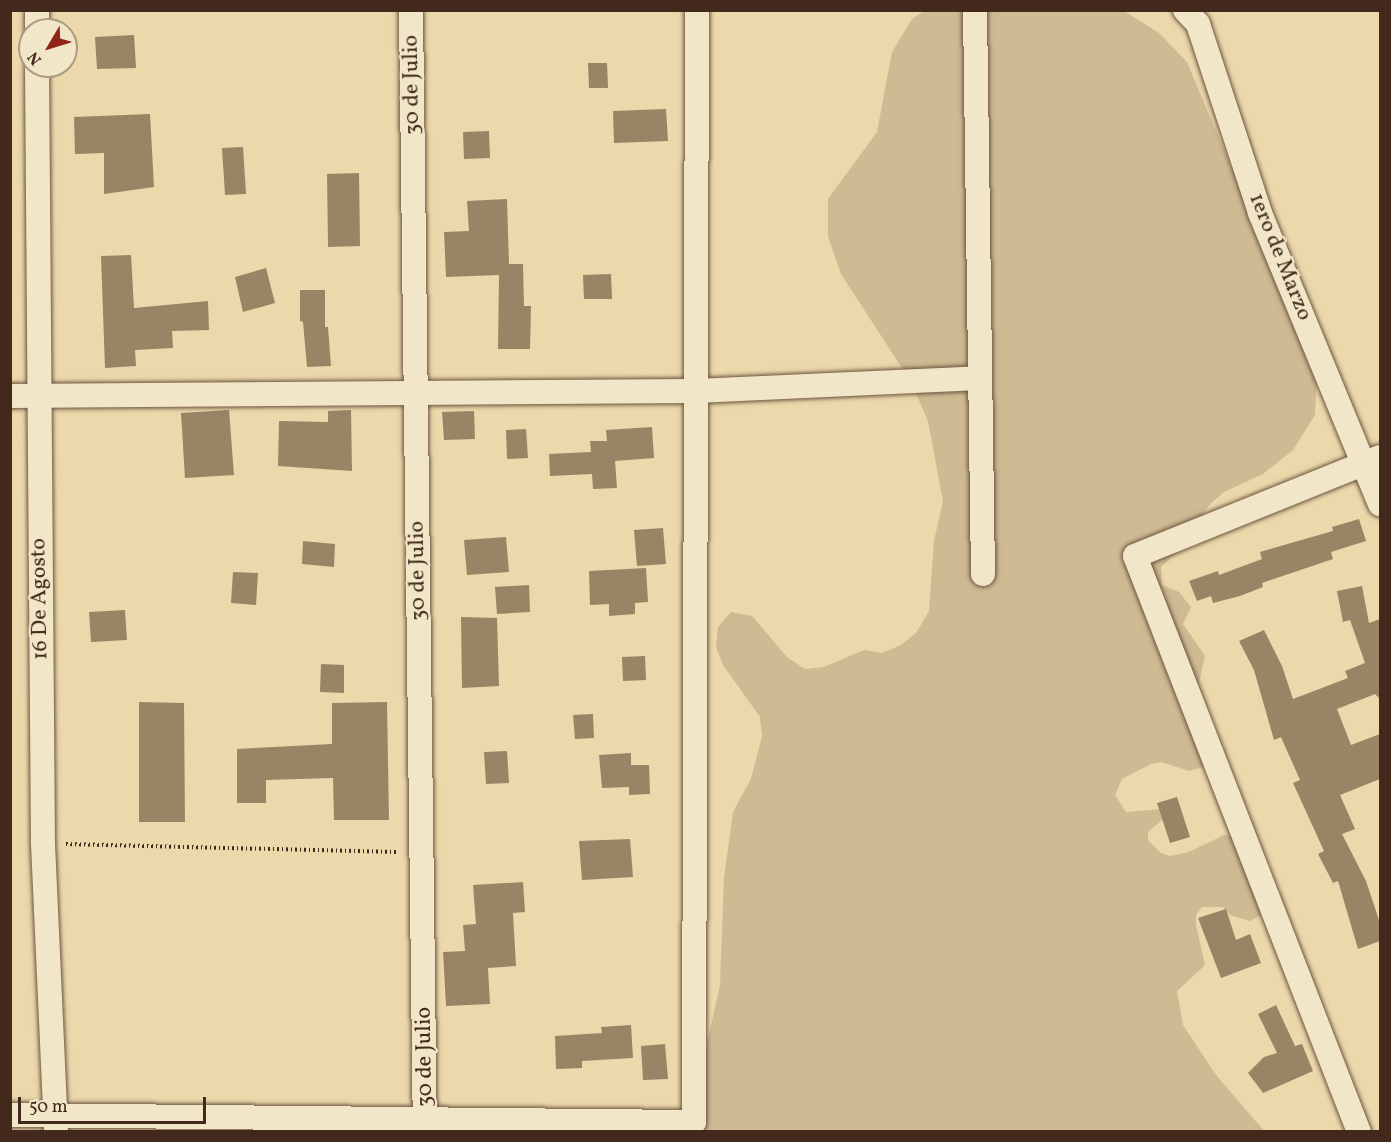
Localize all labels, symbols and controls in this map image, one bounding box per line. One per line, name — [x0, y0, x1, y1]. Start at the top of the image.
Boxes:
north arrow — [18, 18, 78, 78]
street label: 30 de Julio — [398, 35, 426, 135]
text: N — [23, 46, 48, 69]
street label: 1ero de Marzo — [1242, 190, 1318, 324]
street label: 30 de Julio — [404, 521, 432, 621]
street label: 16 De Agosto — [26, 538, 54, 660]
street label: 30 de Julio — [411, 1007, 439, 1107]
scale bar — [21, 1085, 208, 1123]
text: 50 m — [29, 1095, 68, 1120]

